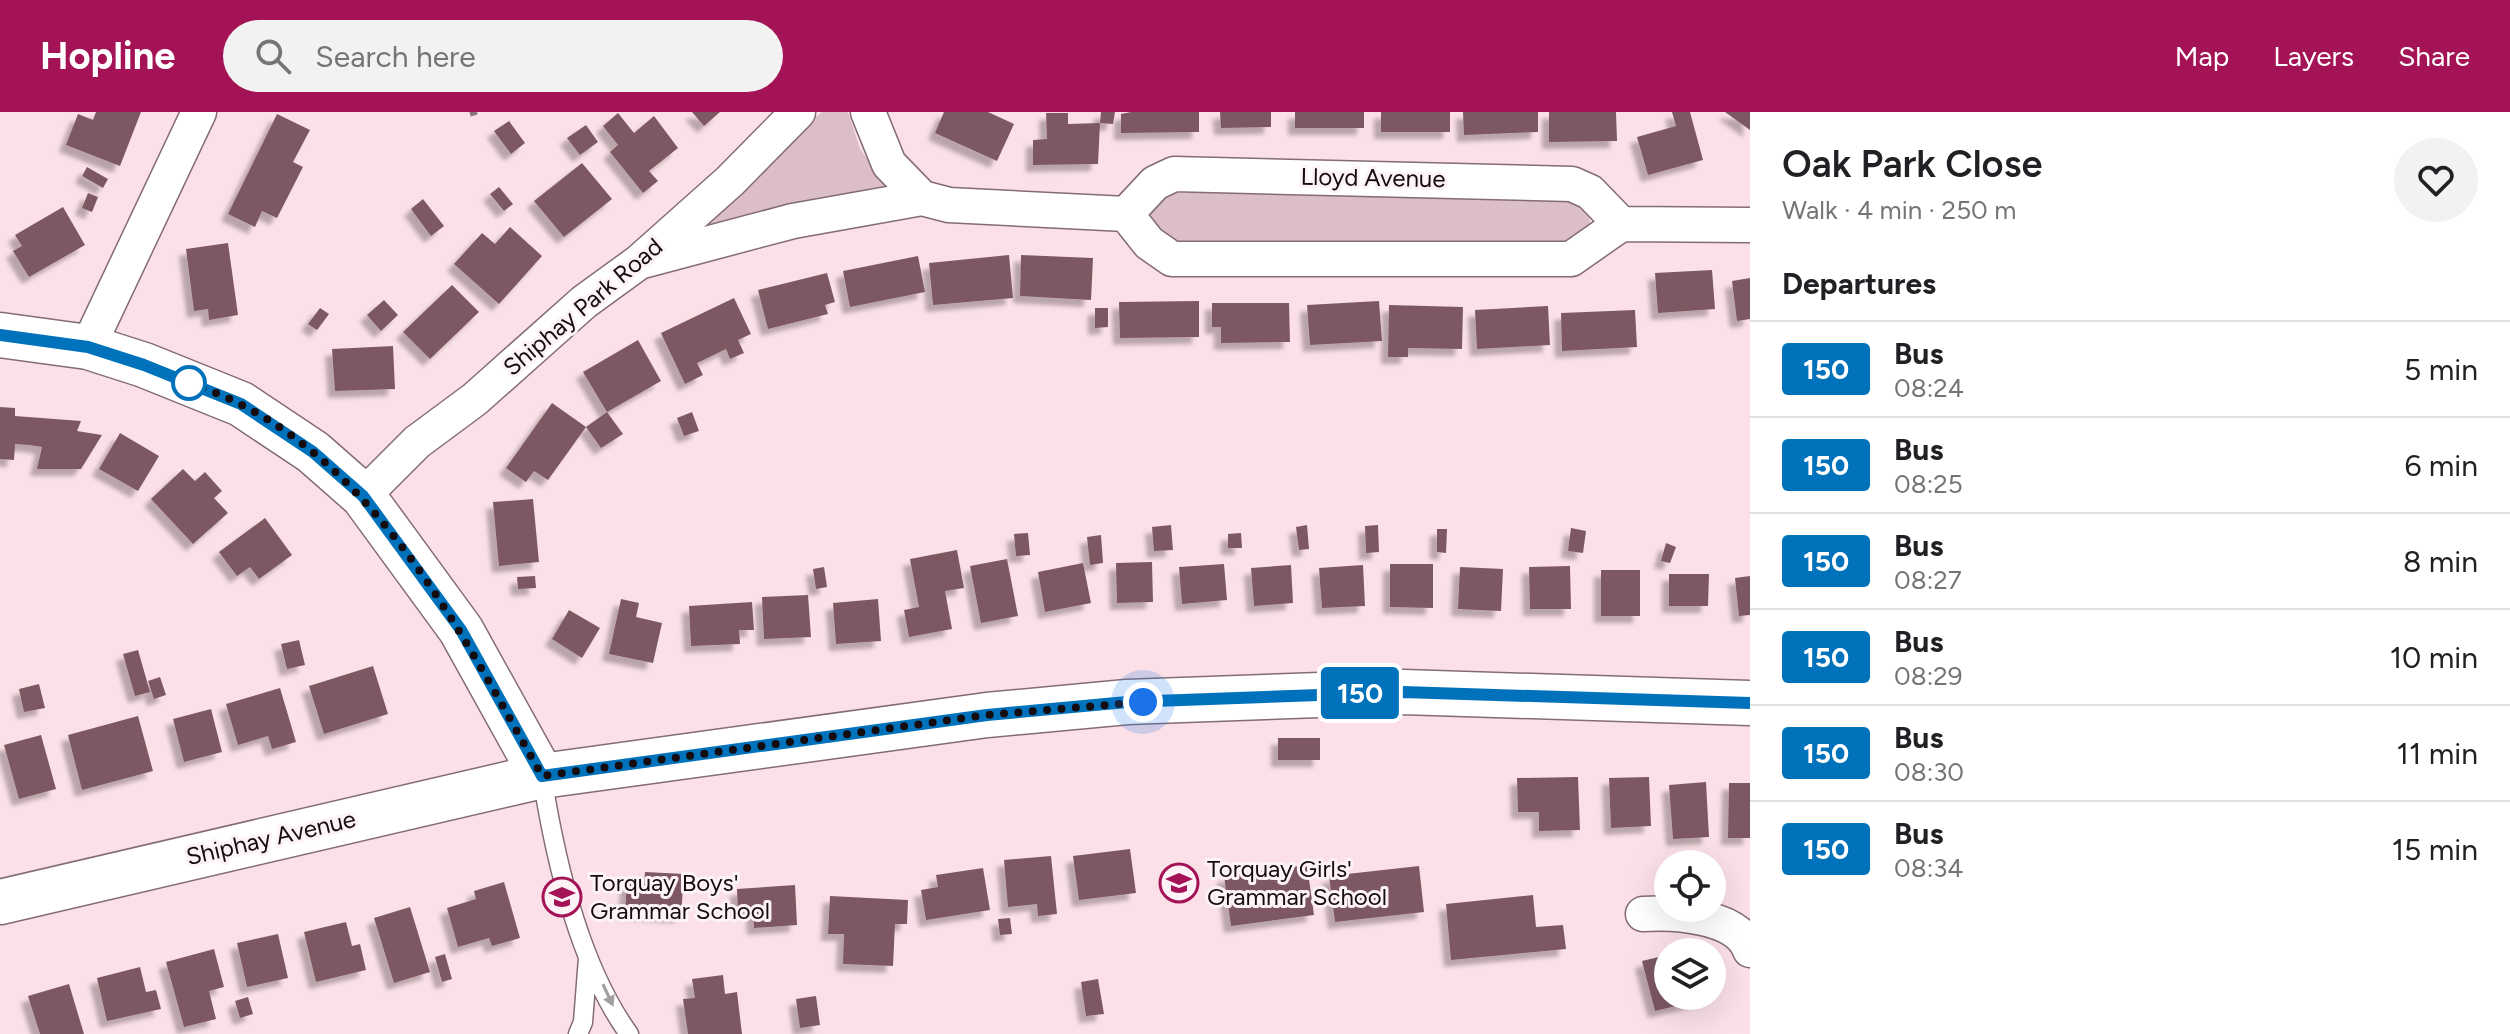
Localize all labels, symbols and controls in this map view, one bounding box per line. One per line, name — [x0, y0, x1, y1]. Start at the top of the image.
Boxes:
search box — [223, 20, 783, 92]
text: Hopline — [40, 33, 175, 79]
icon: search — [251, 34, 295, 78]
text: Search here — [315, 38, 476, 75]
text: Map — [2175, 39, 2229, 73]
text: Layers — [2273, 39, 2354, 73]
text: Share — [2398, 39, 2470, 73]
button: heart — [2394, 138, 2478, 222]
text: Oak Park Close — [1782, 141, 2042, 187]
street label: Lloyd Avenue — [1300, 162, 1446, 193]
text: Walk · 4 min · 250 m — [1782, 194, 2016, 226]
street label: Shiphay Park Road — [497, 232, 668, 382]
text: Departures — [1782, 265, 1936, 302]
text: Bus — [1894, 335, 1943, 372]
text: 5 min — [2404, 351, 2478, 388]
text: 150 — [1803, 352, 1849, 386]
unlabelled marker — [172, 366, 206, 400]
text: 08:24 — [1894, 372, 1964, 404]
text: Bus — [1894, 431, 1943, 468]
text: 6 min — [2404, 447, 2478, 484]
text: 150 — [1803, 448, 1849, 482]
text: 08:25 — [1894, 468, 1963, 500]
text: Bus — [1894, 527, 1943, 564]
text: 8 min — [2403, 543, 2478, 580]
text: 150 — [1803, 544, 1849, 578]
text: 08:27 — [1894, 564, 1962, 596]
text: Bus — [1894, 623, 1943, 660]
text: 10 min — [2390, 639, 2478, 676]
text: 150 — [1803, 640, 1849, 674]
text: 08:29 — [1894, 660, 1962, 692]
line badge: 150 — [1314, 667, 1406, 719]
text: 150 — [1337, 676, 1383, 710]
your location — [1123, 682, 1163, 722]
text: Bus — [1894, 719, 1943, 756]
text: 11 min — [2397, 735, 2478, 772]
text: 150 — [1803, 736, 1849, 770]
text: 08:30 — [1894, 756, 1964, 788]
street label: Shiphay Avenue — [183, 804, 358, 871]
text: Bus — [1894, 815, 1943, 852]
text: 15 min — [2392, 831, 2478, 868]
text: 150 — [1803, 832, 1849, 866]
map controls — [1654, 850, 1726, 1010]
button: locate — [1654, 850, 1726, 922]
text: 08:34 — [1894, 852, 1964, 884]
place label: Torquay Girls' Grammar School — [1207, 854, 1387, 911]
school or university icon: Torquay Girls' Grammar School — [1158, 862, 1200, 904]
place label: Torquay Boys' Grammar School — [590, 868, 770, 925]
school or university icon: Torquay Boys' Grammar School — [541, 876, 583, 918]
button: layers — [1654, 938, 1726, 1010]
one-way arrow — [601, 984, 615, 1007]

